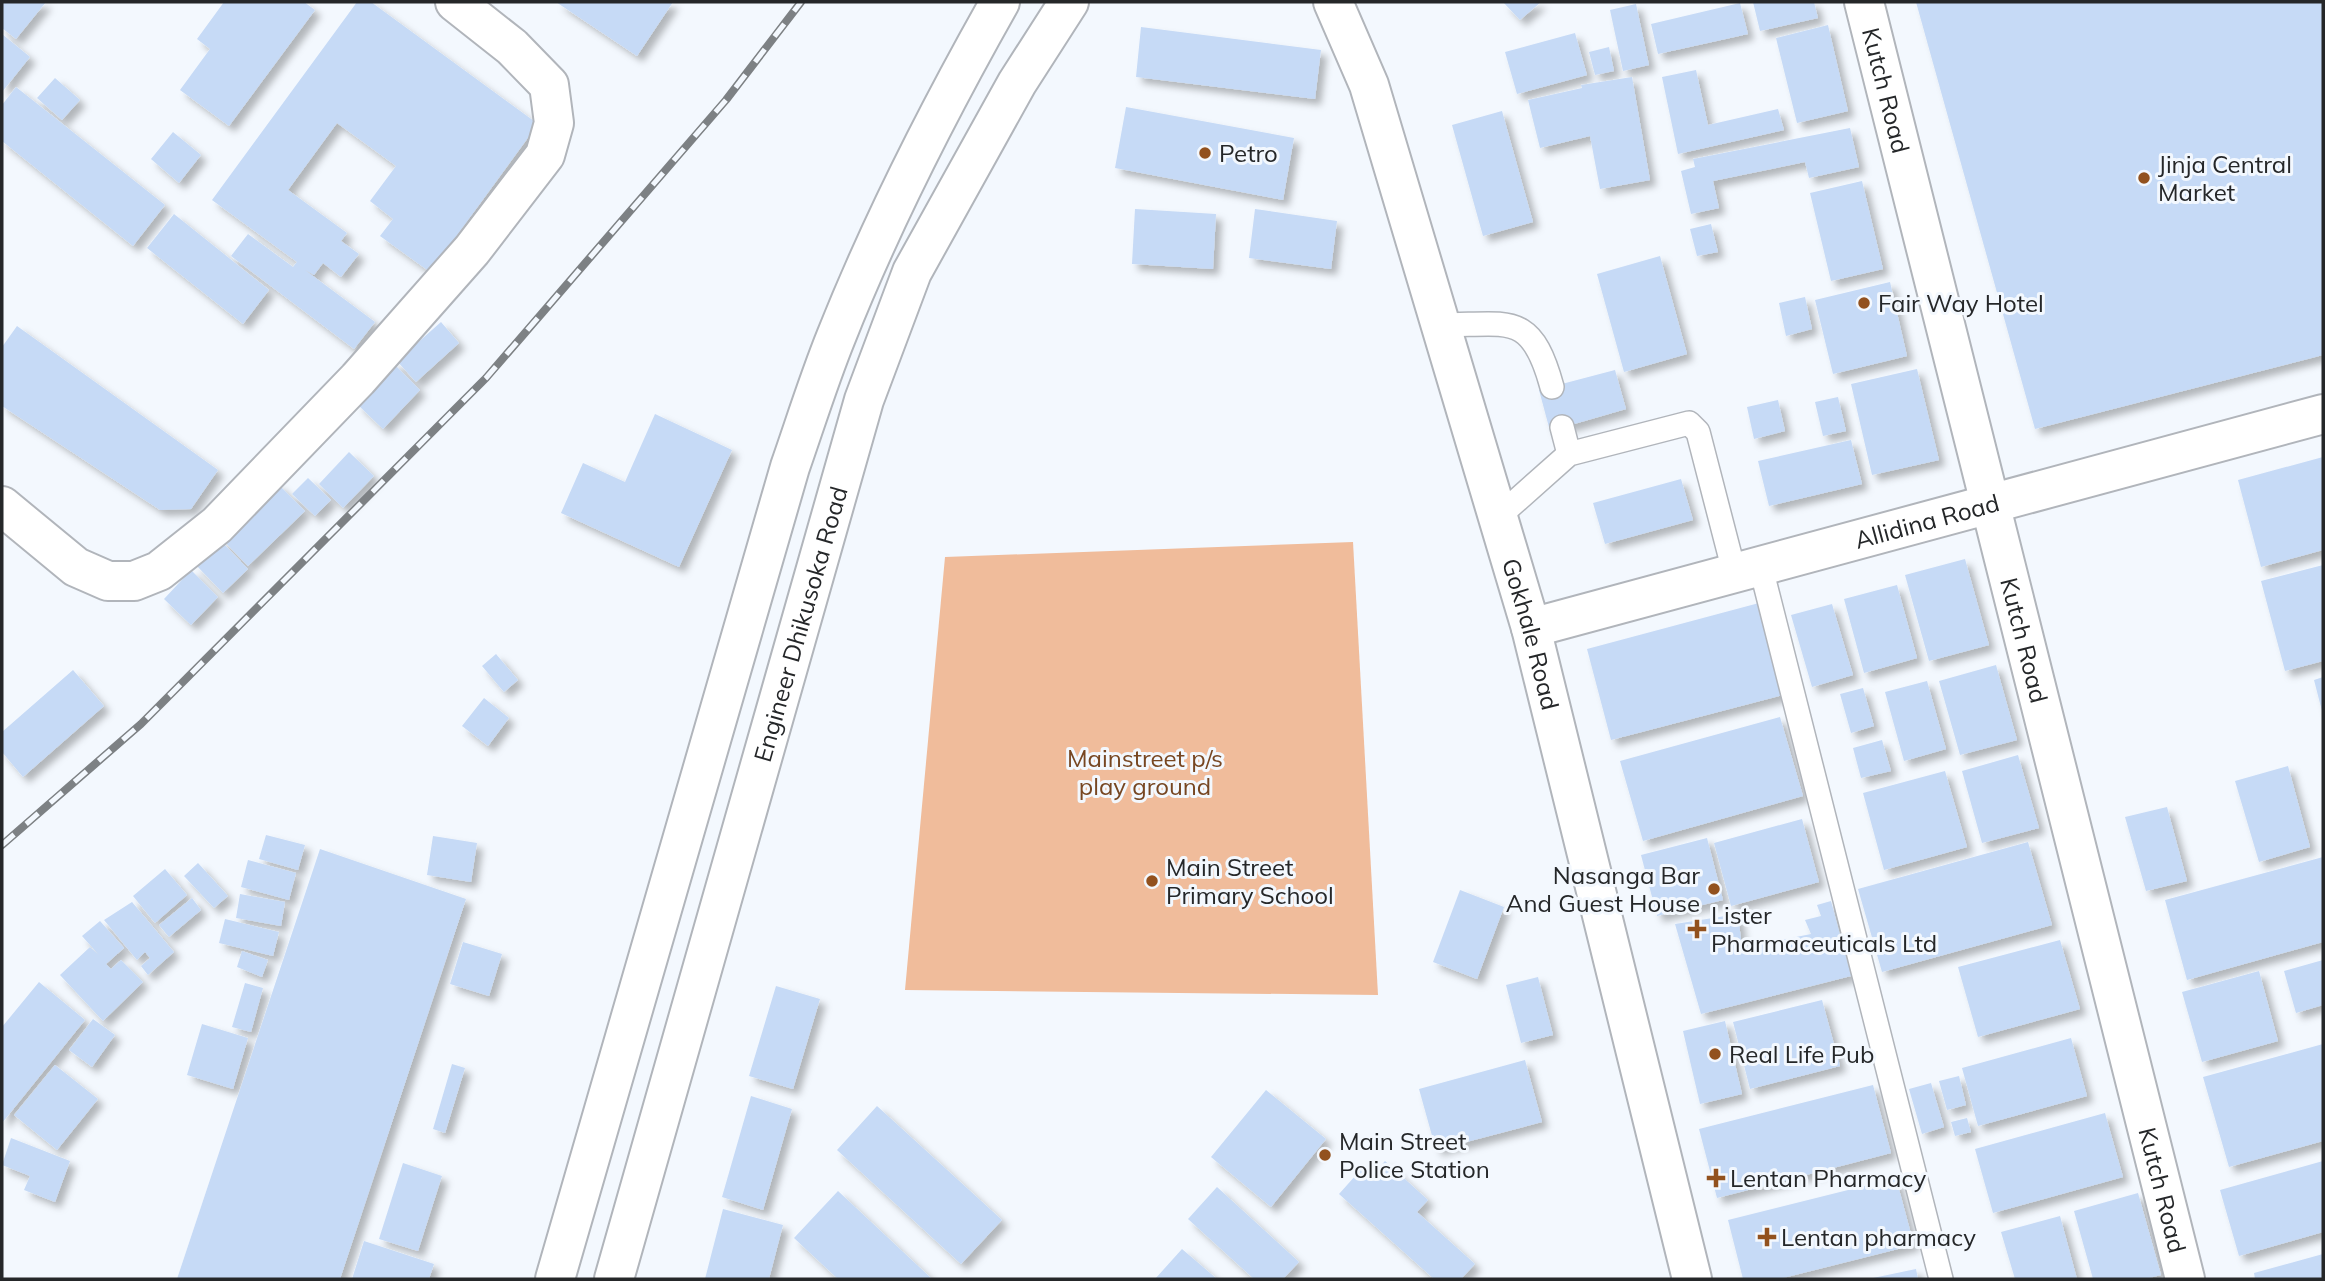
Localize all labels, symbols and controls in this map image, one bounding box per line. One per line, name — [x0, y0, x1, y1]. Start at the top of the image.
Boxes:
street label: Kutch Road — [1856, 24, 1916, 156]
place label: Petro — [1219, 138, 1278, 168]
marker: Petro — [1197, 145, 1213, 161]
place label: Jinja Central Market — [2158, 149, 2292, 207]
marker: Jinja Central Market — [2136, 170, 2152, 186]
place label: Fair Way Hotel — [1878, 288, 2044, 318]
marker: Fair Way Hotel — [1856, 295, 1872, 311]
street label: Engineer Dhikusoka Road — [747, 483, 854, 765]
street label: Allidina Road — [1851, 487, 2002, 555]
street label: Gokhale Road — [1496, 555, 1566, 713]
street label: Kutch Road — [1994, 574, 2055, 706]
park label: Mainstreet p/s play ground — [1067, 743, 1223, 801]
place label: Main Street Primary School — [1166, 852, 1334, 910]
place label: Nasanga Bar And Guest House — [1506, 860, 1700, 918]
marker: Main Street Primary School — [1144, 873, 1160, 889]
marker: Nasanga Bar And Guest House — [1706, 881, 1722, 897]
place label: Lister Pharmaceuticals Ltd — [1711, 900, 1937, 958]
marker: Lister Pharmaceuticals Ltd — [1689, 921, 1705, 937]
place label: Real Life Pub — [1729, 1039, 1874, 1069]
marker: Real Life Pub — [1707, 1046, 1723, 1062]
street label: Kutch Road — [2132, 1124, 2193, 1256]
place label: Main Street Police Station — [1339, 1126, 1490, 1184]
marker: Main Street Police Station — [1317, 1147, 1333, 1163]
place label: Lentan Pharmacy — [1730, 1163, 1926, 1193]
marker: Lentan Pharmacy — [1708, 1170, 1724, 1186]
place label: Lentan pharmacy — [1781, 1222, 1976, 1252]
marker: Lentan pharmacy — [1759, 1229, 1775, 1245]

